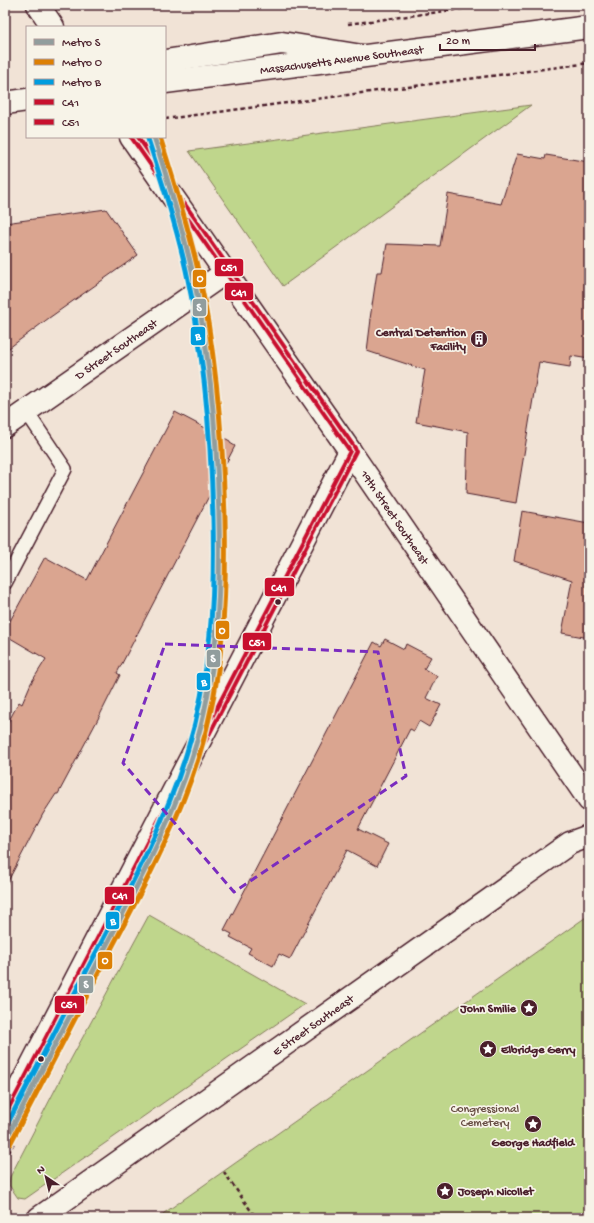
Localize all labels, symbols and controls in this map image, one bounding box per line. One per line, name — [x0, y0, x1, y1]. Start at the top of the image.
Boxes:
legend — [26, 26, 166, 138]
scale bar — [440, 26, 535, 52]
text: 20 m — [446, 35, 471, 49]
text: Metro S — [62, 37, 101, 51]
street label: Massachusetts Avenue Southeast — [259, 43, 425, 79]
text: Metro O — [62, 57, 102, 71]
text: Metro B — [62, 77, 102, 91]
text: C41 — [62, 97, 79, 111]
text: C51 — [62, 117, 80, 131]
line badge: C51 — [214, 258, 244, 277]
text: C51 — [220, 263, 237, 275]
line badge: O — [192, 269, 207, 288]
text: O — [197, 274, 204, 286]
line badge: C41 — [224, 282, 254, 301]
text: C41 — [230, 288, 247, 300]
line badge: S — [192, 298, 207, 317]
text: S — [196, 303, 202, 315]
street label: D Street Southeast — [72, 316, 161, 384]
line badge: B — [190, 326, 206, 346]
place label: Central Detention Facility — [375, 327, 466, 355]
building icon: Central Detention Facility — [469, 329, 489, 349]
text: B — [194, 332, 202, 344]
street label: 19th Street Southeast — [356, 468, 431, 569]
line badge: C41 — [264, 577, 295, 597]
text: C41 — [270, 583, 287, 595]
unlabelled marker — [273, 597, 283, 607]
line badge: O — [215, 620, 230, 640]
text: O — [219, 626, 226, 638]
line badge: C51 — [242, 632, 272, 651]
text: C51 — [248, 638, 265, 650]
line badge: S — [206, 649, 221, 668]
text: S — [210, 654, 216, 666]
line badge: B — [196, 672, 211, 691]
text: B — [200, 678, 208, 690]
line badge: C41 — [104, 886, 135, 905]
text: C41 — [111, 891, 128, 903]
line badge: B — [105, 911, 120, 930]
text: B — [109, 917, 117, 929]
line badge: O — [97, 951, 113, 970]
text: O — [102, 956, 109, 968]
line badge: S — [78, 975, 94, 994]
text: S — [83, 980, 89, 992]
street label: E Street Southeast — [270, 992, 358, 1060]
line badge: C51 — [54, 995, 85, 1014]
place icon: John Smilie — [519, 998, 539, 1018]
text: C51 — [60, 1000, 77, 1012]
place label: John Smilie — [459, 1003, 517, 1017]
place icon: Elbridge Gerry — [478, 1039, 498, 1059]
place label: Elbridge Gerry — [500, 1044, 575, 1058]
unlabelled marker — [36, 1054, 46, 1064]
park label: Congressional Cemetery — [451, 1103, 520, 1131]
place icon: George Hadfield — [523, 1114, 543, 1134]
place label: George Hadfield — [492, 1137, 576, 1151]
north arrow — [26, 1157, 66, 1197]
text: N — [35, 1163, 48, 1177]
place icon: Joseph Nicollet — [435, 1181, 455, 1201]
place label: Joseph Nicollet — [457, 1186, 535, 1200]

